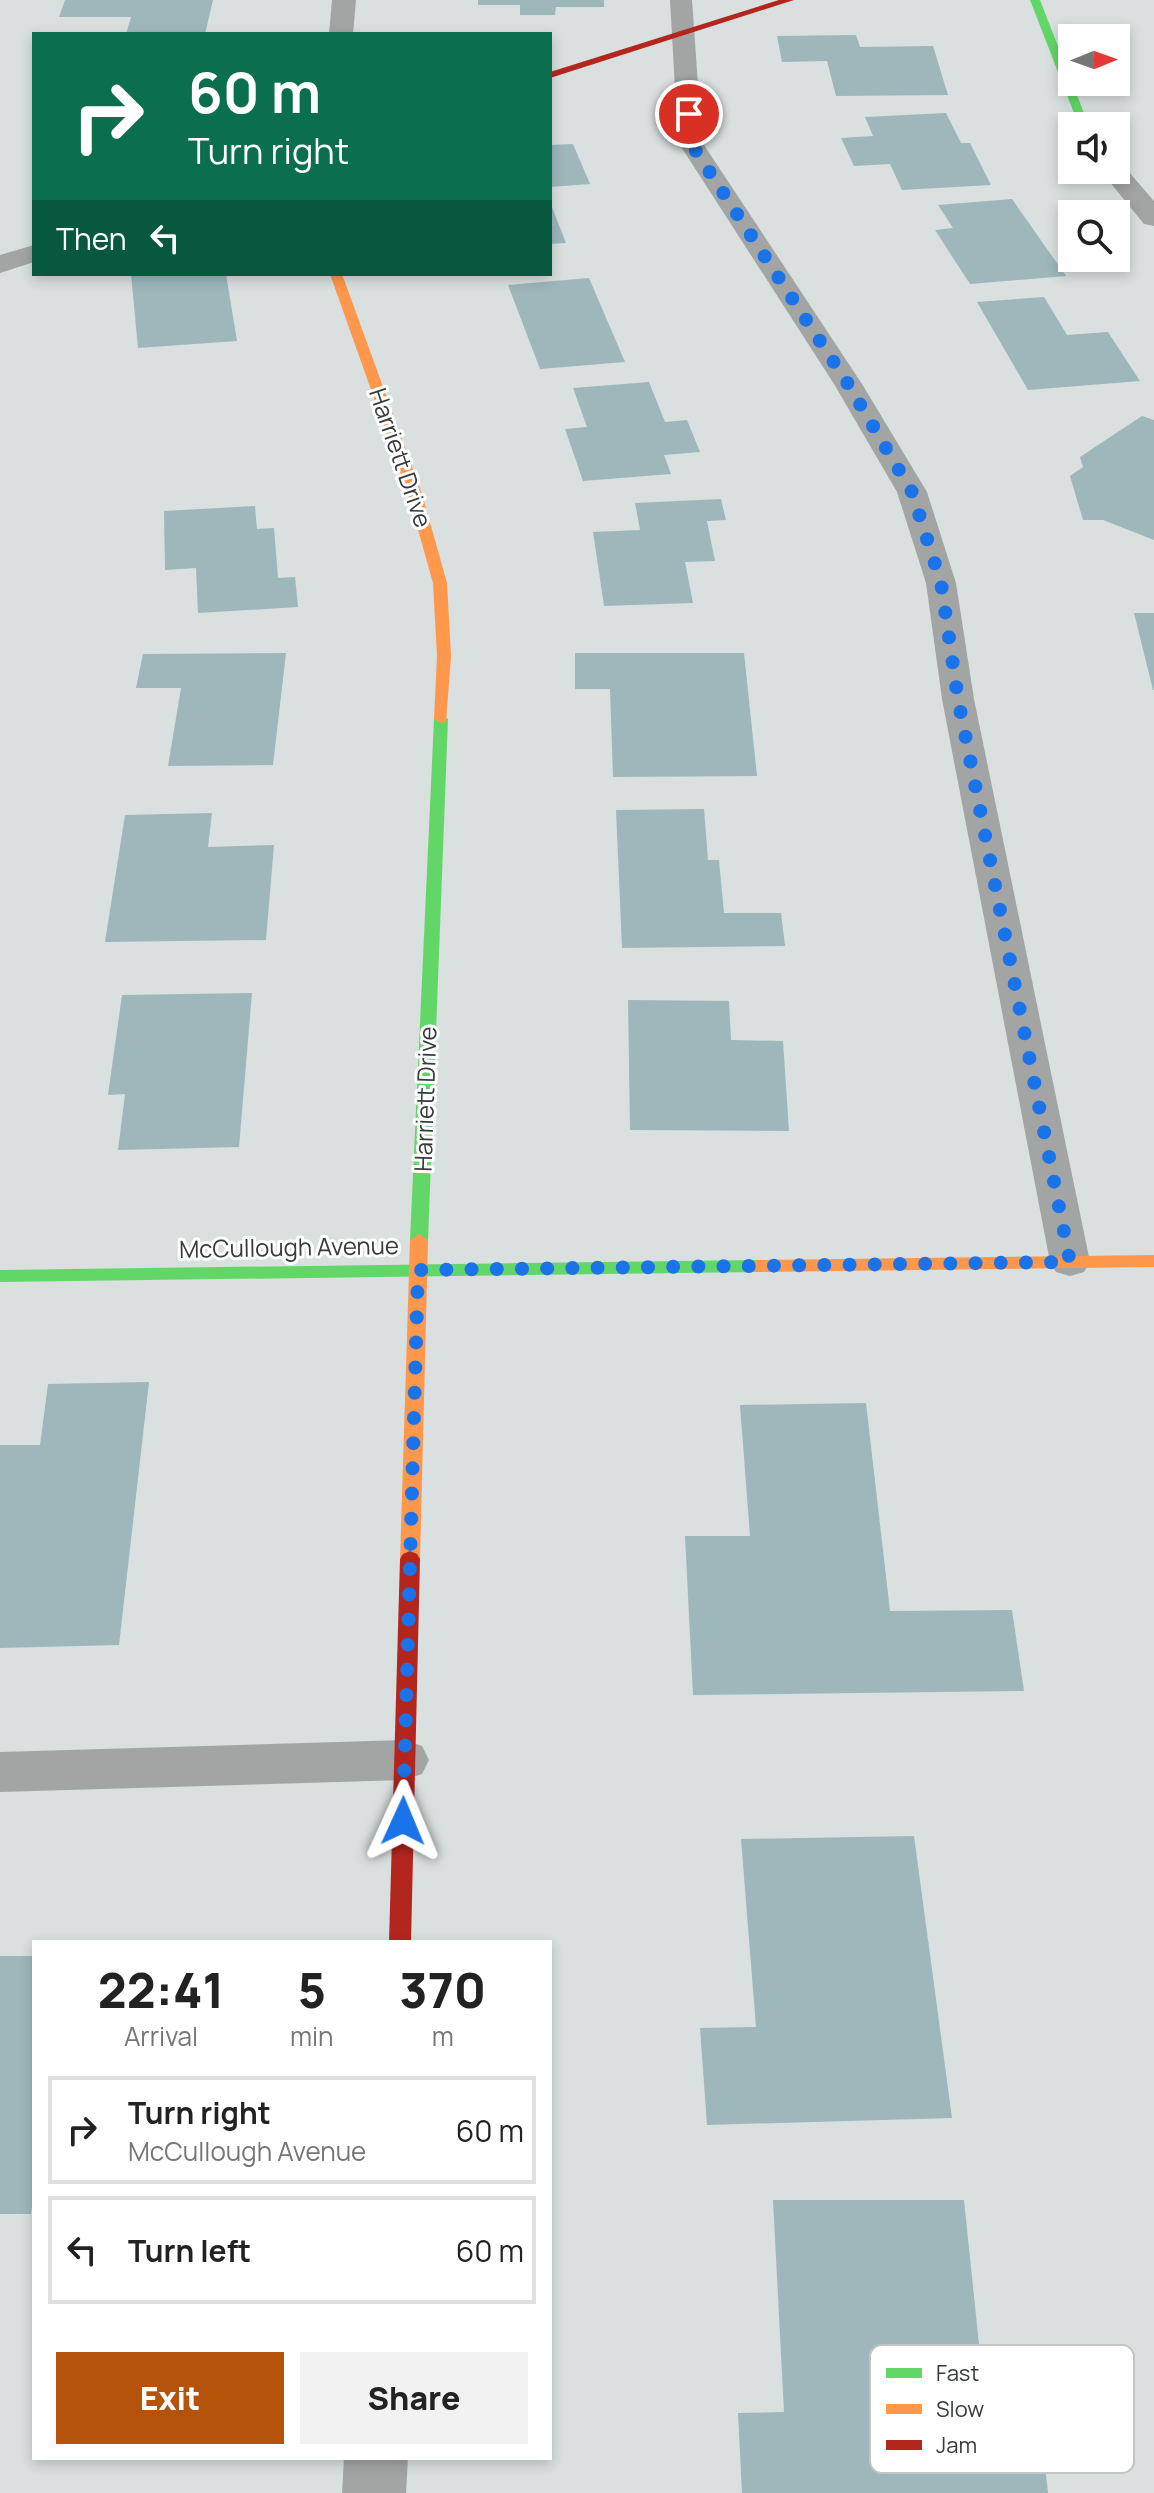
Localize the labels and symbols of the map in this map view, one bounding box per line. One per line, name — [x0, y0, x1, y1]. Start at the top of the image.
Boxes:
north arrow — [1058, 24, 1130, 96]
pin — [655, 80, 723, 148]
street label: Harriett Drive — [362, 383, 441, 532]
street label: Harriett Drive — [405, 1026, 444, 1172]
street label: McCullough Avenue — [179, 1228, 399, 1265]
position arrow — [361, 1779, 445, 1863]
legend — [870, 2345, 1134, 2473]
text: Fast — [936, 2358, 979, 2388]
text: Slow — [936, 2394, 984, 2424]
text: Jam — [936, 2430, 977, 2460]

